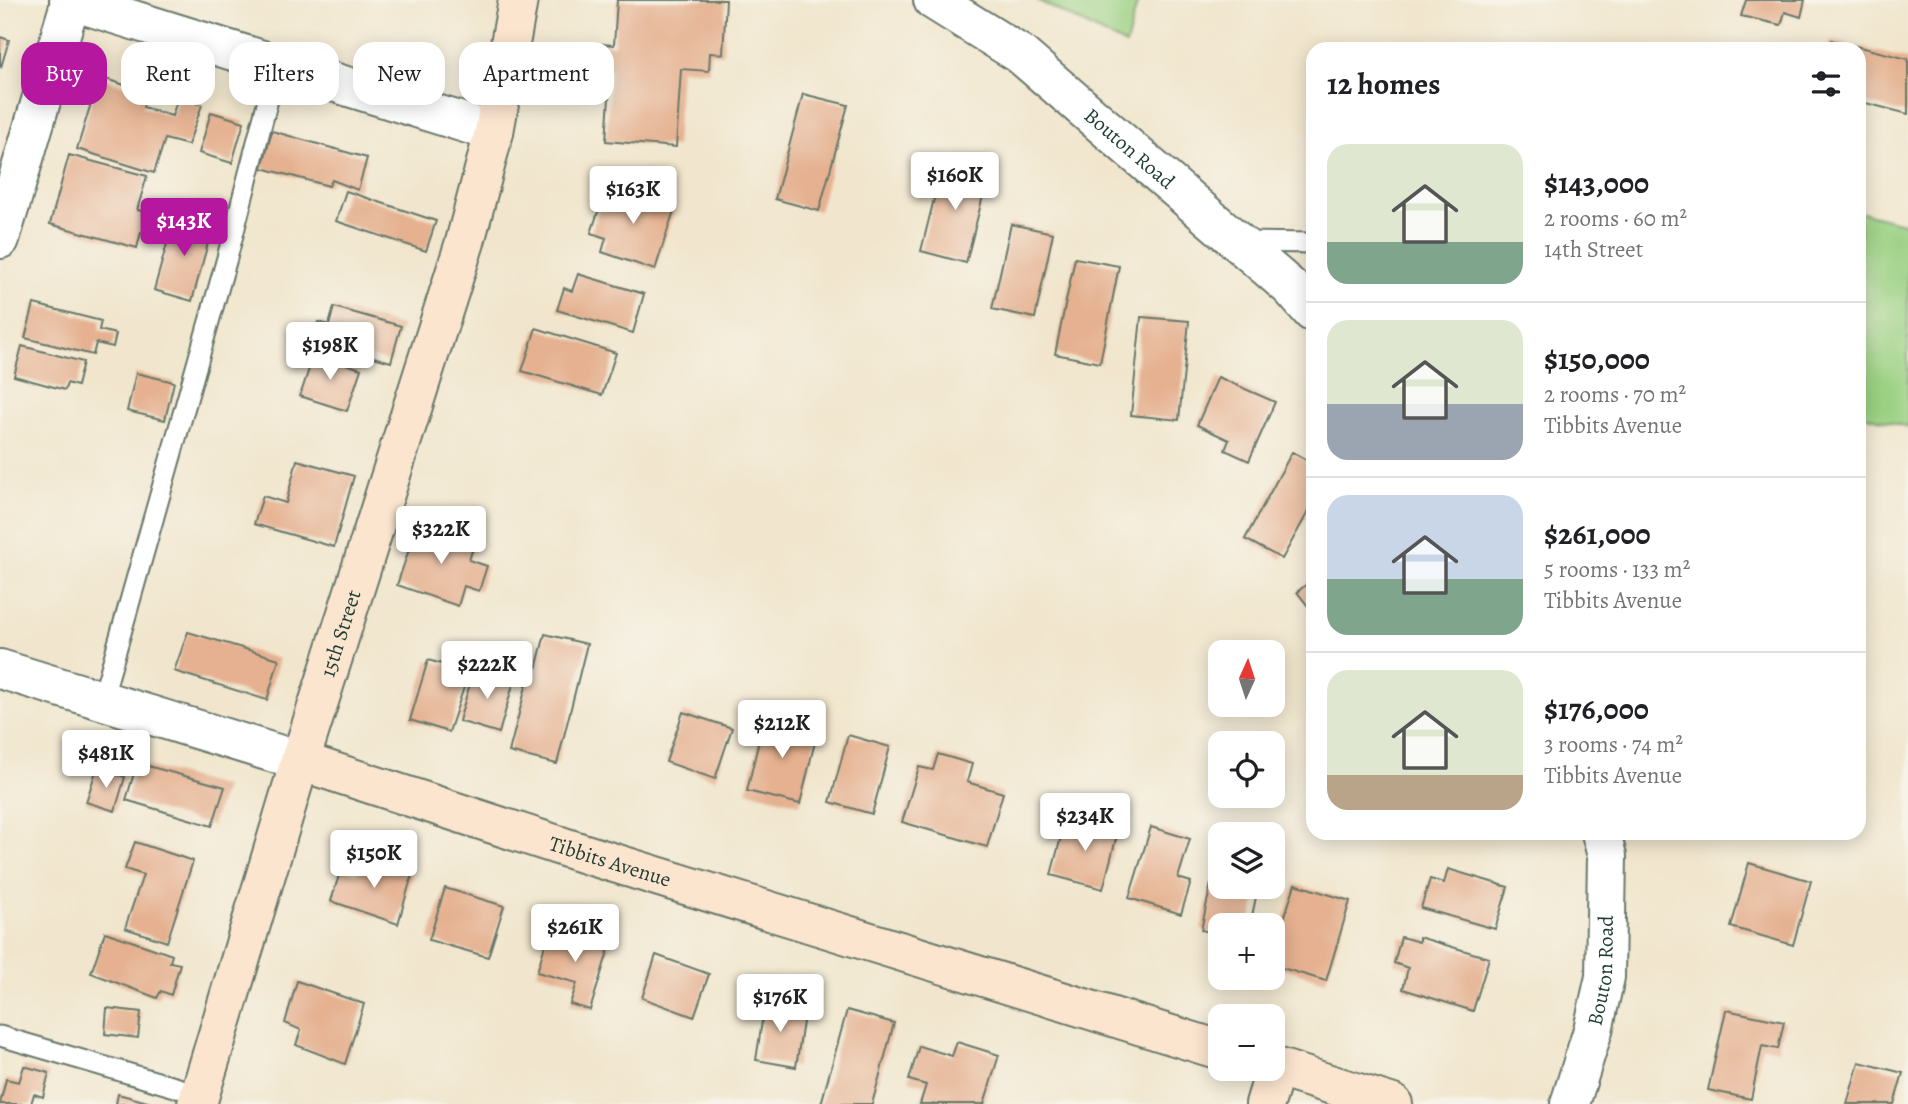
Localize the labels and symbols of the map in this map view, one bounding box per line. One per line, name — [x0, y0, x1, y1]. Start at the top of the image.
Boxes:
street label: Bouton Road — [1078, 102, 1181, 196]
pin: $160K — [906, 152, 1004, 212]
pin: $163K — [584, 166, 682, 226]
pin: $143K — [135, 198, 233, 258]
pin: $198K — [281, 322, 379, 382]
pin: $322K — [392, 506, 490, 566]
street label: 15th Street — [314, 586, 368, 681]
north arrow — [1208, 640, 1284, 718]
pin: $222K — [438, 642, 536, 701]
pin: $212K — [733, 700, 831, 760]
pin: $481K — [57, 730, 155, 790]
pin: $234K — [1036, 794, 1134, 853]
street label: Tibbits Avenue — [546, 829, 675, 894]
pin: $150K — [325, 830, 423, 890]
pin: $261K — [526, 904, 624, 964]
street label: Bouton Road — [1580, 914, 1620, 1028]
pin: $176K — [731, 974, 829, 1034]

